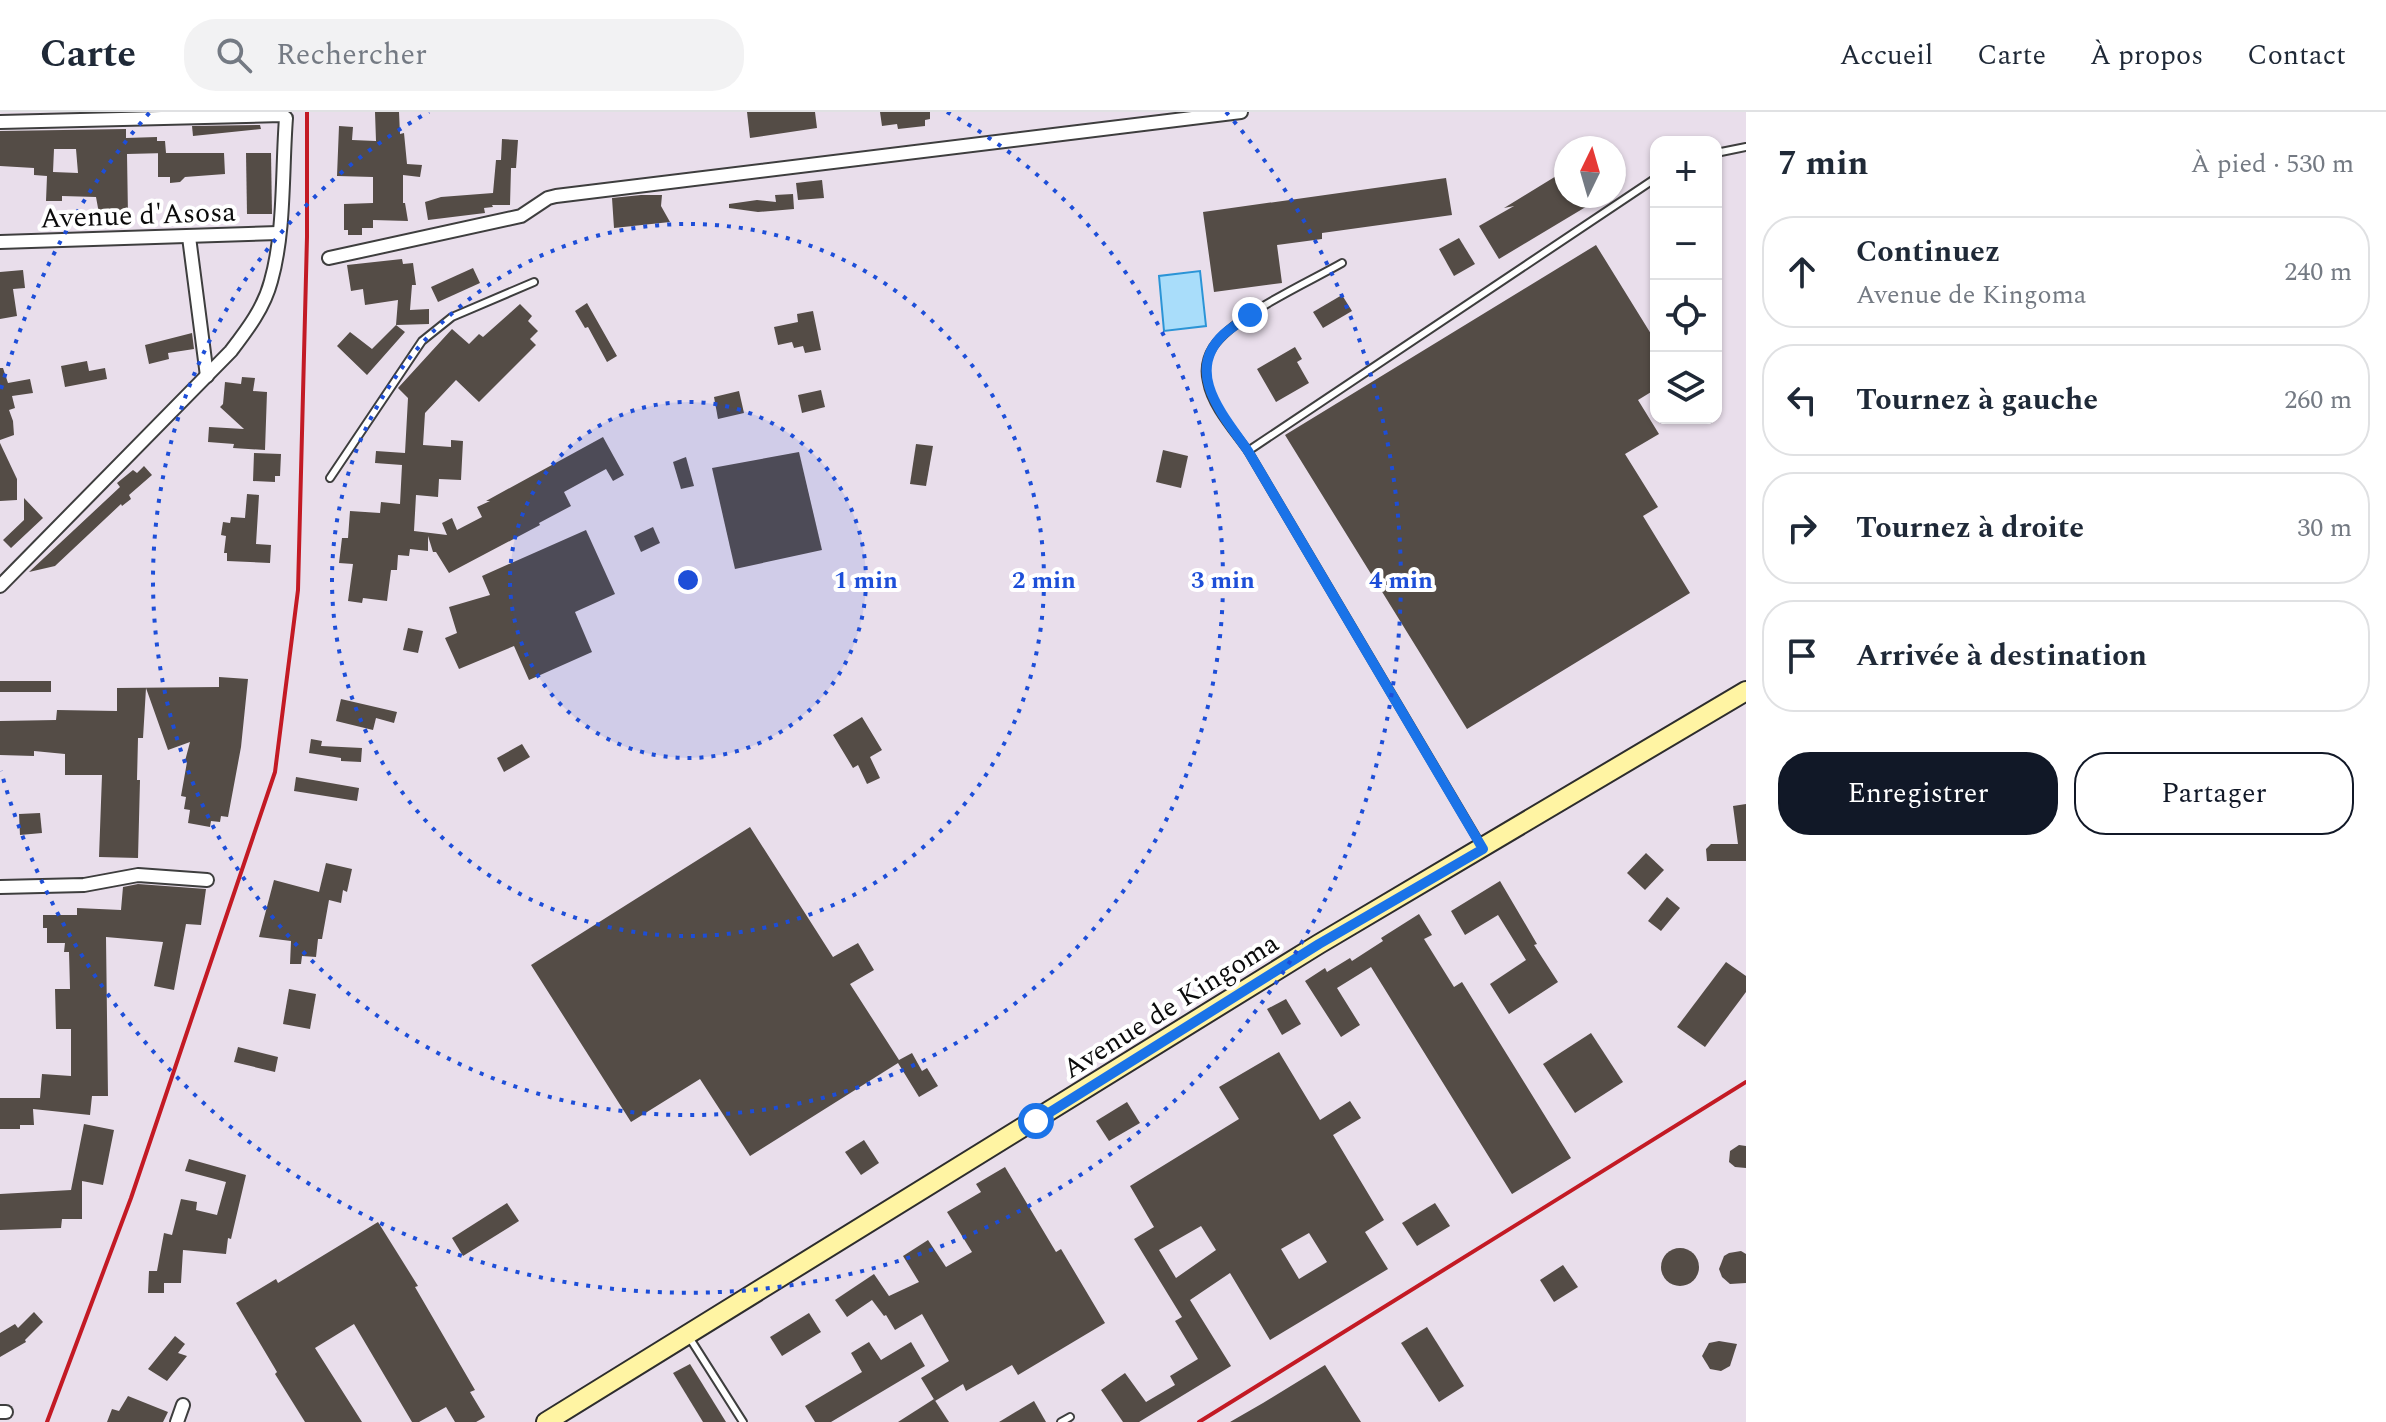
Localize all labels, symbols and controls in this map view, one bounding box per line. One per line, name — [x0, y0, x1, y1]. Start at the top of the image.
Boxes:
search box — [184, 19, 744, 91]
text: Carte — [40, 26, 136, 84]
text: Rechercher — [276, 32, 427, 78]
icon: search — [212, 33, 256, 77]
text: Accueil — [1840, 34, 1933, 77]
text: Carte — [1977, 34, 2046, 77]
text: À propos — [2090, 34, 2203, 77]
text: Contact — [2247, 34, 2346, 77]
north arrow — [1554, 136, 1626, 208]
map controls — [1650, 136, 1722, 424]
button: + — [1650, 136, 1722, 208]
text: 7 min — [1778, 138, 1868, 190]
text: À pied · 530 m — [2191, 144, 2354, 184]
street label: Avenue d'Asosa — [39, 191, 237, 240]
button: − — [1650, 208, 1722, 280]
text: Continuez — [1856, 229, 2000, 275]
icon: ahead — [1780, 250, 1824, 294]
text: 240 m — [2284, 252, 2352, 292]
text: Avenue de Kingoma — [1856, 275, 2086, 315]
button: locate — [1650, 280, 1722, 352]
route end — [1232, 297, 1268, 333]
button: layers — [1650, 352, 1722, 424]
text: Tournez à gauche — [1856, 377, 2098, 423]
icon: left — [1780, 378, 1824, 422]
text: 260 m — [2284, 380, 2352, 420]
text: Tournez à droite — [1856, 505, 2084, 551]
icon: right — [1780, 506, 1824, 550]
text: 30 m — [2297, 508, 2352, 548]
text: 1 min — [834, 563, 898, 599]
text: 2 min — [1012, 563, 1076, 599]
text: 3 min — [1191, 563, 1255, 599]
text: 4 min — [1369, 563, 1433, 599]
centre of rings — [674, 566, 702, 594]
text: Arrivée à destination — [1856, 633, 2147, 679]
icon: arrive — [1780, 634, 1824, 678]
button: Enregistrer — [1778, 752, 2058, 835]
button: Partager — [2074, 752, 2354, 835]
street label: Avenue de Kingoma — [1054, 922, 1288, 1090]
route start — [1018, 1103, 1054, 1139]

